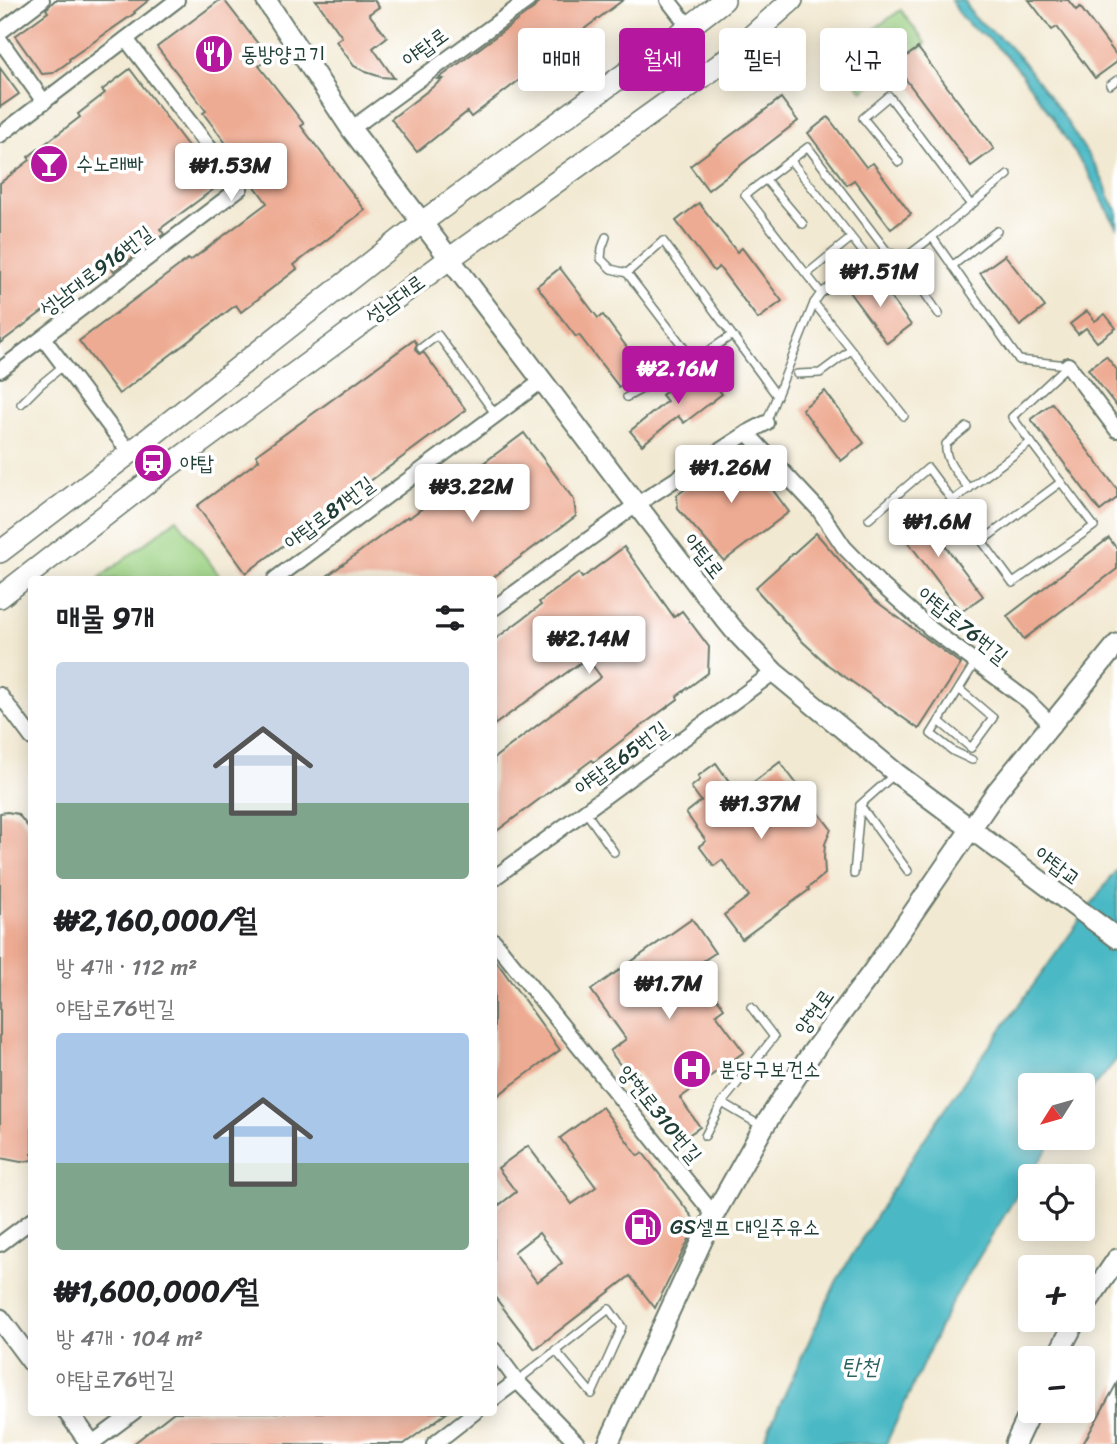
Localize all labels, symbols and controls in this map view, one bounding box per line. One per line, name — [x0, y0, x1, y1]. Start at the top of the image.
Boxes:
street label: 야탑로 — [393, 17, 457, 77]
chip: 매매 — [518, 28, 605, 91]
chip: 월세 — [619, 28, 705, 91]
chip: 필터 — [719, 28, 806, 91]
chip: 신규 — [820, 28, 907, 91]
restaurant icon: 동방양고기 — [193, 33, 235, 75]
place label: 동방양고기 — [241, 35, 326, 73]
bar icon: 수노래빠 — [28, 143, 70, 185]
pin: ₩1.53M — [174, 144, 288, 203]
place label: 수노래빠 — [76, 145, 144, 183]
text: ₩1.53M — [191, 145, 271, 186]
street label: 성남대로916번길 — [31, 215, 162, 327]
pin: ₩1.51M — [823, 250, 937, 309]
text: ₩1.51M — [841, 251, 919, 292]
street label: 성남대로 — [356, 264, 434, 334]
pin: ₩2.16M — [621, 346, 735, 406]
text: ₩2.16M — [638, 348, 718, 389]
station icon: 야탑 — [132, 442, 174, 484]
place label: 야탑 — [180, 444, 214, 482]
pin: ₩1.26M — [674, 446, 788, 505]
text: ₩1.26M — [691, 447, 771, 488]
pin: ₩3.22M — [415, 464, 529, 524]
street label: 야탑로81번길 — [275, 466, 383, 560]
text: ₩3.22M — [431, 466, 513, 507]
pin: ₩1.6M — [889, 500, 987, 559]
text: ₩1.6M — [905, 501, 971, 542]
street label: 야탑로 — [673, 524, 735, 588]
street label: 야탑로76번길 — [909, 576, 1017, 674]
text: 매물 9개 — [56, 591, 155, 645]
icon: filters — [431, 599, 469, 637]
pin: ₩2.14M — [532, 616, 646, 676]
text: ₩2.14M — [549, 618, 629, 659]
icon: home — [200, 708, 326, 834]
street label: 야탑로65번길 — [566, 710, 676, 805]
pin: ₩1.37M — [704, 782, 818, 841]
text: ₩1.37M — [721, 783, 801, 824]
street label: 야탑교 — [1026, 836, 1090, 896]
text: ₩2,160,000/월 — [56, 893, 257, 947]
text: 방 4개 · 112 m² — [56, 947, 197, 988]
pin: ₩1.7M — [620, 962, 718, 1021]
text: ₩1.7M — [636, 963, 702, 1004]
street label: 양현로 — [784, 980, 844, 1044]
text: 야탑로76번길 — [56, 988, 175, 1029]
hospital icon: 분당구보건소 — [671, 1048, 713, 1090]
place label: 분당구보건소 — [719, 1050, 820, 1088]
street label: 양현로310번길 — [608, 1056, 712, 1172]
north arrow — [1018, 1073, 1096, 1150]
map controls — [1018, 1073, 1095, 1423]
icon: home — [200, 1079, 326, 1205]
button: locate — [1018, 1164, 1095, 1241]
fuel station icon: GS셀프 대일주유소 — [622, 1206, 664, 1248]
place label: GS셀프 대일주유소 — [670, 1208, 820, 1246]
button: + — [1018, 1255, 1095, 1332]
text: ₩1,600,000/월 — [56, 1264, 259, 1318]
text: 방 4개 · 104 m² — [56, 1318, 203, 1359]
water label: 탄천 — [841, 1346, 881, 1387]
button: − — [1018, 1346, 1095, 1423]
text: 야탑로76번길 — [56, 1359, 175, 1400]

